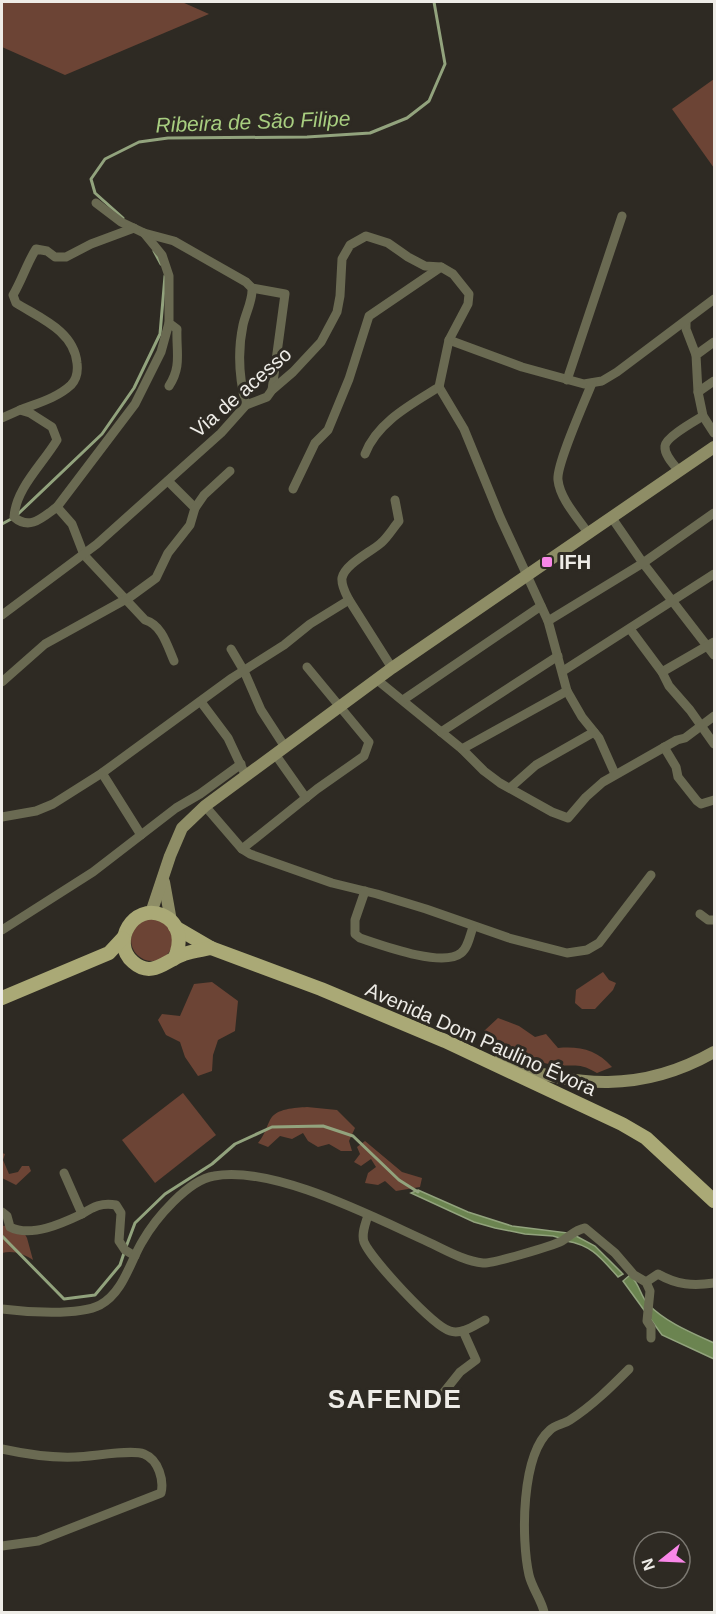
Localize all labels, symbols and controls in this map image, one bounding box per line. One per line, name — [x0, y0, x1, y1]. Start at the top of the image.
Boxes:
water label: Ribeira de São Filipe — [155, 107, 351, 136]
street label: Via de acesso — [187, 343, 295, 441]
place label: IFH — [559, 551, 591, 573]
marker: IFH — [540, 555, 554, 569]
street label: Avenida Dom Paulino Évora — [362, 978, 600, 1100]
district label: SAFENDE — [328, 1384, 462, 1414]
north arrow — [632, 1530, 692, 1590]
text: N — [638, 1556, 658, 1573]

